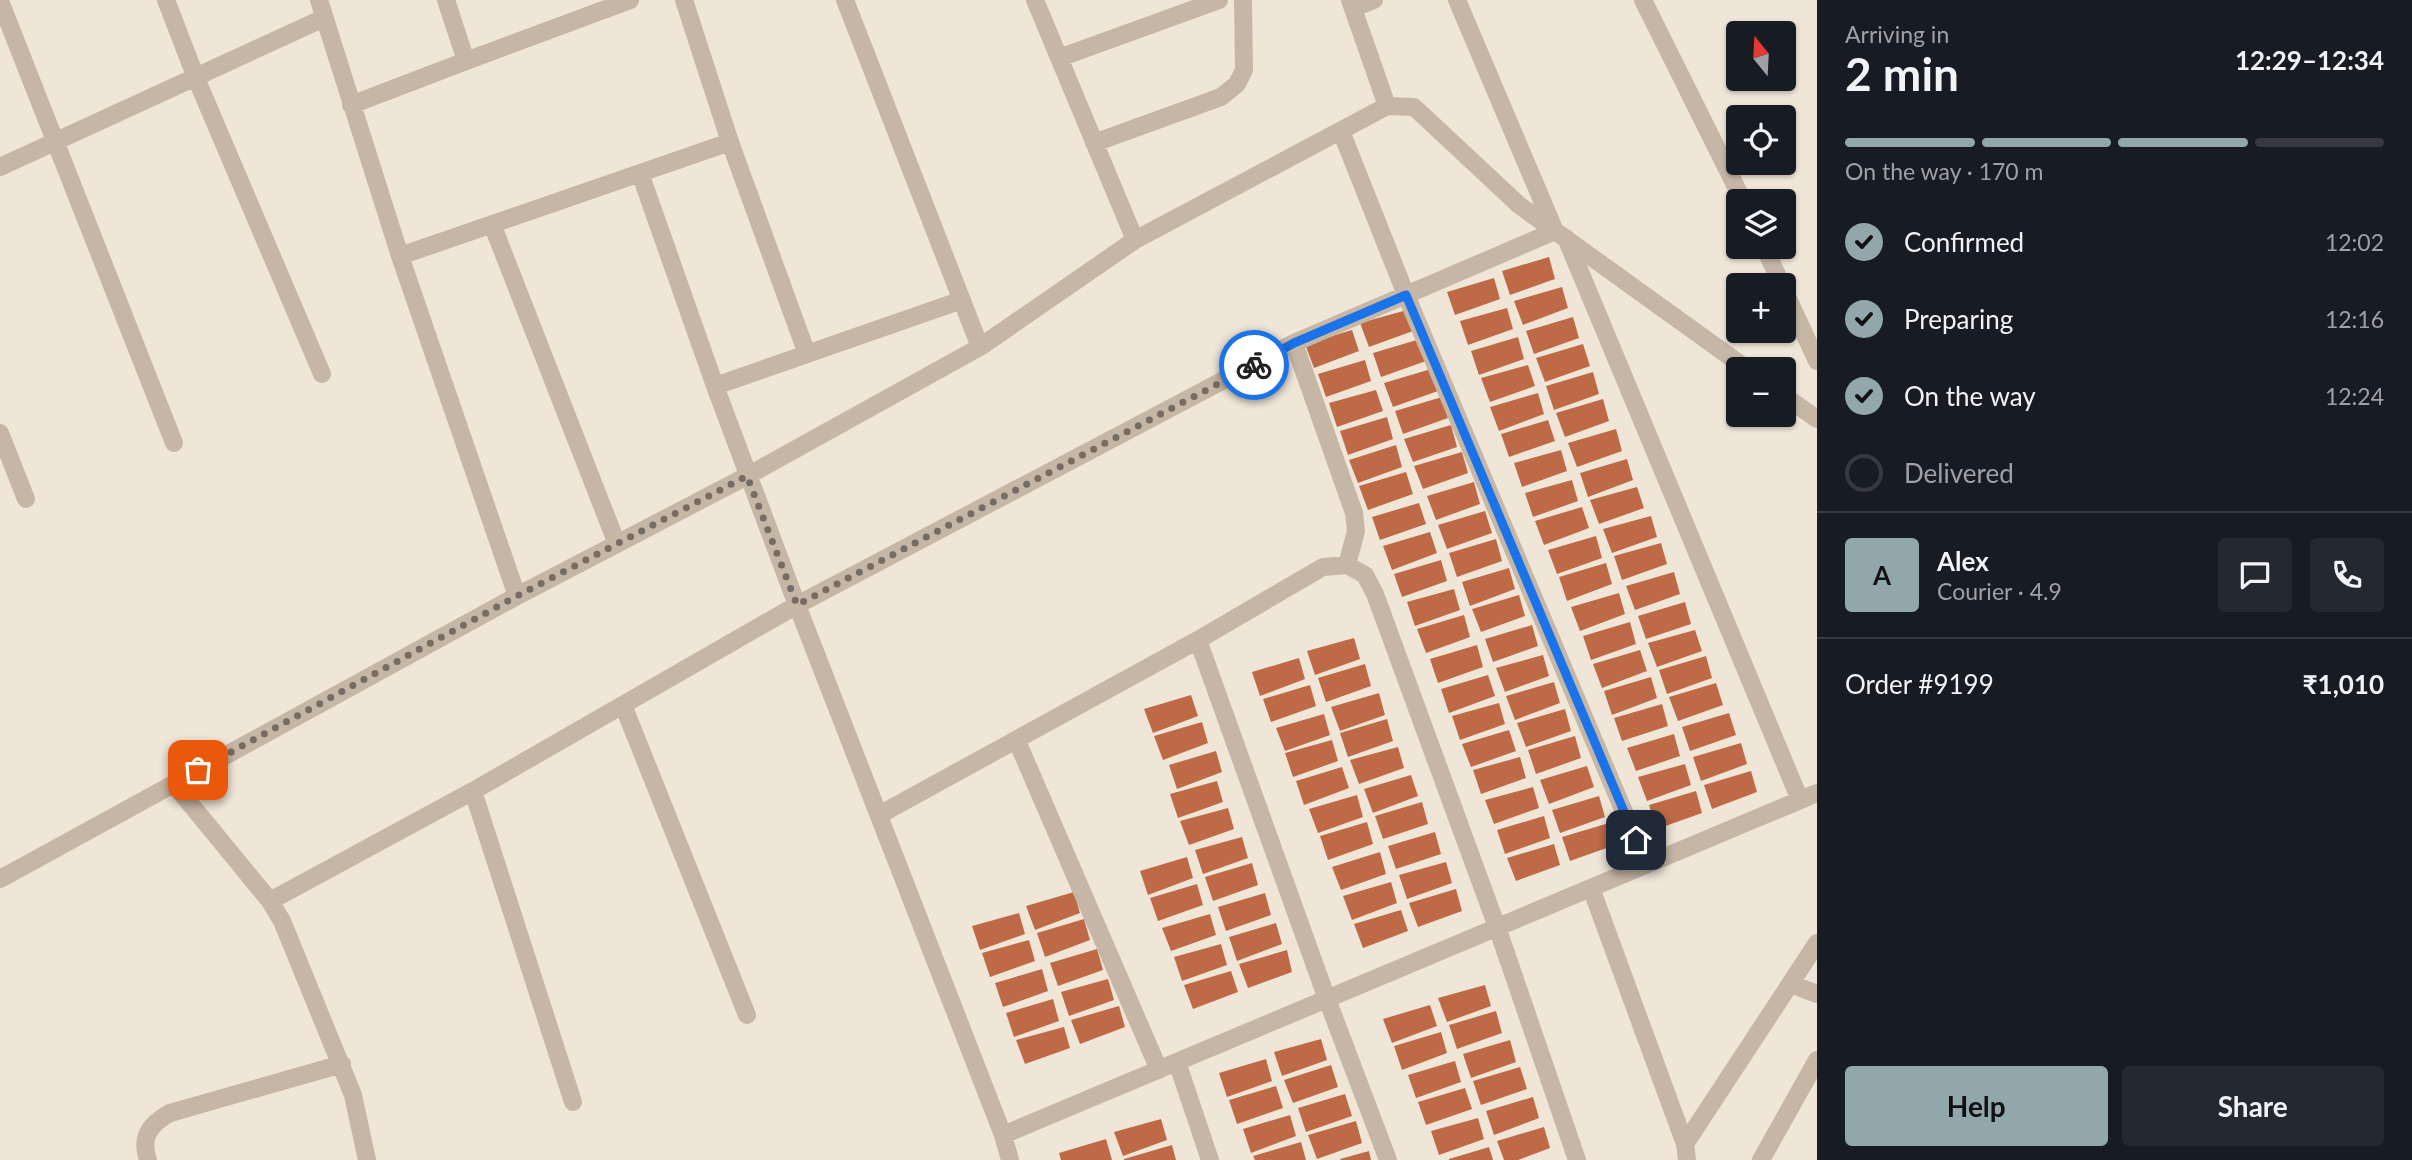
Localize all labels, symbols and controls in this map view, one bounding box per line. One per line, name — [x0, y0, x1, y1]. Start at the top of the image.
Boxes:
text: Arriving in — [1845, 20, 1949, 48]
north arrow — [1726, 21, 1796, 91]
map controls — [1726, 21, 1796, 427]
text: 12:29–12:34 — [2235, 44, 2384, 76]
text: 2 min — [1845, 46, 1959, 101]
button: locate — [1726, 105, 1796, 175]
text: On the way · 170 m — [1845, 157, 2044, 185]
button: layers — [1726, 189, 1796, 259]
icon: check — [1845, 223, 1883, 261]
text: Confirmed — [1904, 226, 2024, 258]
text: 12:02 — [2325, 228, 2384, 256]
button: + — [1726, 273, 1796, 343]
icon: check — [1845, 300, 1883, 338]
text: Preparing — [1904, 303, 2013, 335]
text: 12:16 — [2325, 305, 2384, 333]
courier — [1219, 330, 1289, 400]
icon: bike — [1235, 346, 1273, 384]
button: − — [1726, 357, 1796, 427]
icon: check — [1845, 377, 1883, 415]
text: On the way — [1904, 380, 2036, 412]
text: 12:24 — [2325, 382, 2384, 410]
text: Delivered — [1904, 457, 2014, 489]
button: chat — [2218, 538, 2292, 612]
button: phone — [2310, 538, 2384, 612]
text: Alex — [1937, 545, 1989, 577]
text: A — [1873, 559, 1891, 591]
text: Courier · 4.9 — [1937, 577, 2062, 605]
text: Order #9199 — [1845, 668, 1994, 700]
text: ₹1,010 — [2303, 668, 2384, 700]
pin — [168, 740, 228, 800]
icon: bag — [179, 751, 217, 789]
pin — [1606, 810, 1666, 870]
icon: home — [1617, 821, 1655, 859]
button: Help — [1845, 1066, 2108, 1146]
button: Share — [2122, 1066, 2384, 1146]

